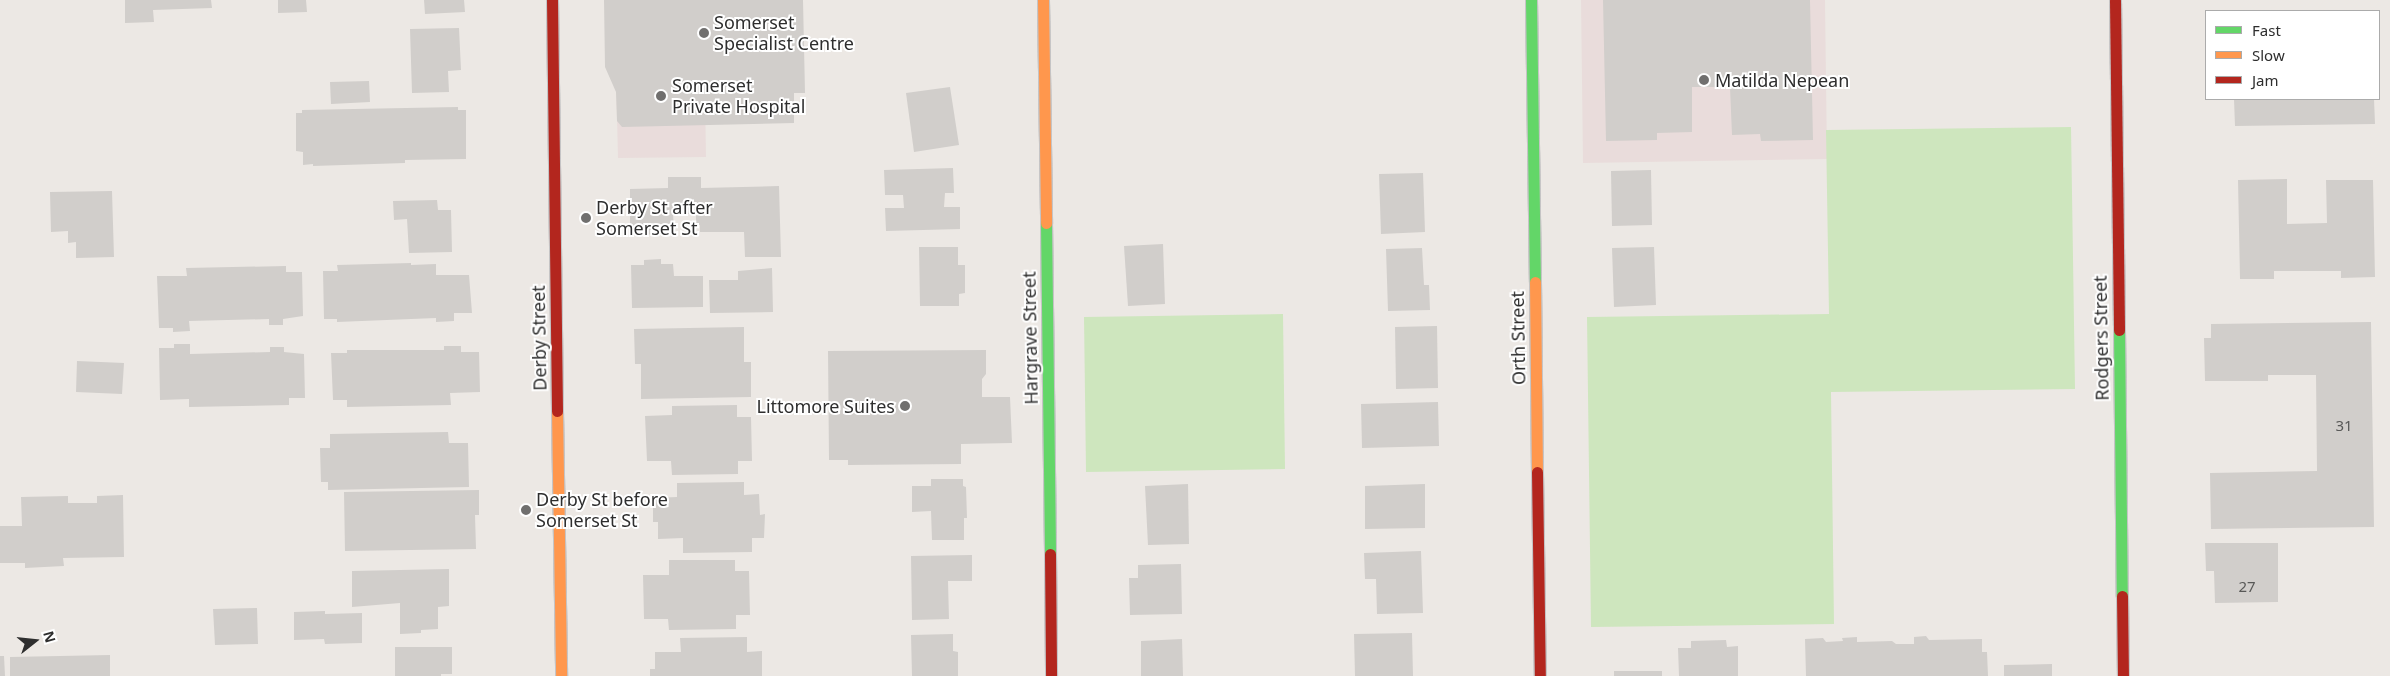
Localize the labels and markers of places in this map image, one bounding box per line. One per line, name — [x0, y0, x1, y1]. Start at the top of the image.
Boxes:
place label: Somerset Specialist Centre — [714, 12, 854, 54]
marker: Somerset Specialist Centre — [698, 27, 710, 39]
place label: Matilda Nepean — [1715, 69, 1849, 91]
marker: Matilda Nepean — [1697, 73, 1711, 87]
place label: Somerset Private Hospital — [672, 75, 805, 118]
marker: Somerset Private Hospital — [654, 89, 668, 103]
place label: Derby St after Somerset St — [596, 197, 713, 240]
marker: Derby St after Somerset St — [580, 212, 592, 224]
place label: Littomore Suites — [756, 395, 895, 417]
marker: Littomore Suites — [899, 400, 911, 412]
place label: Derby St before Somerset St — [536, 489, 668, 532]
marker: Derby St before Somerset St — [520, 504, 532, 516]

